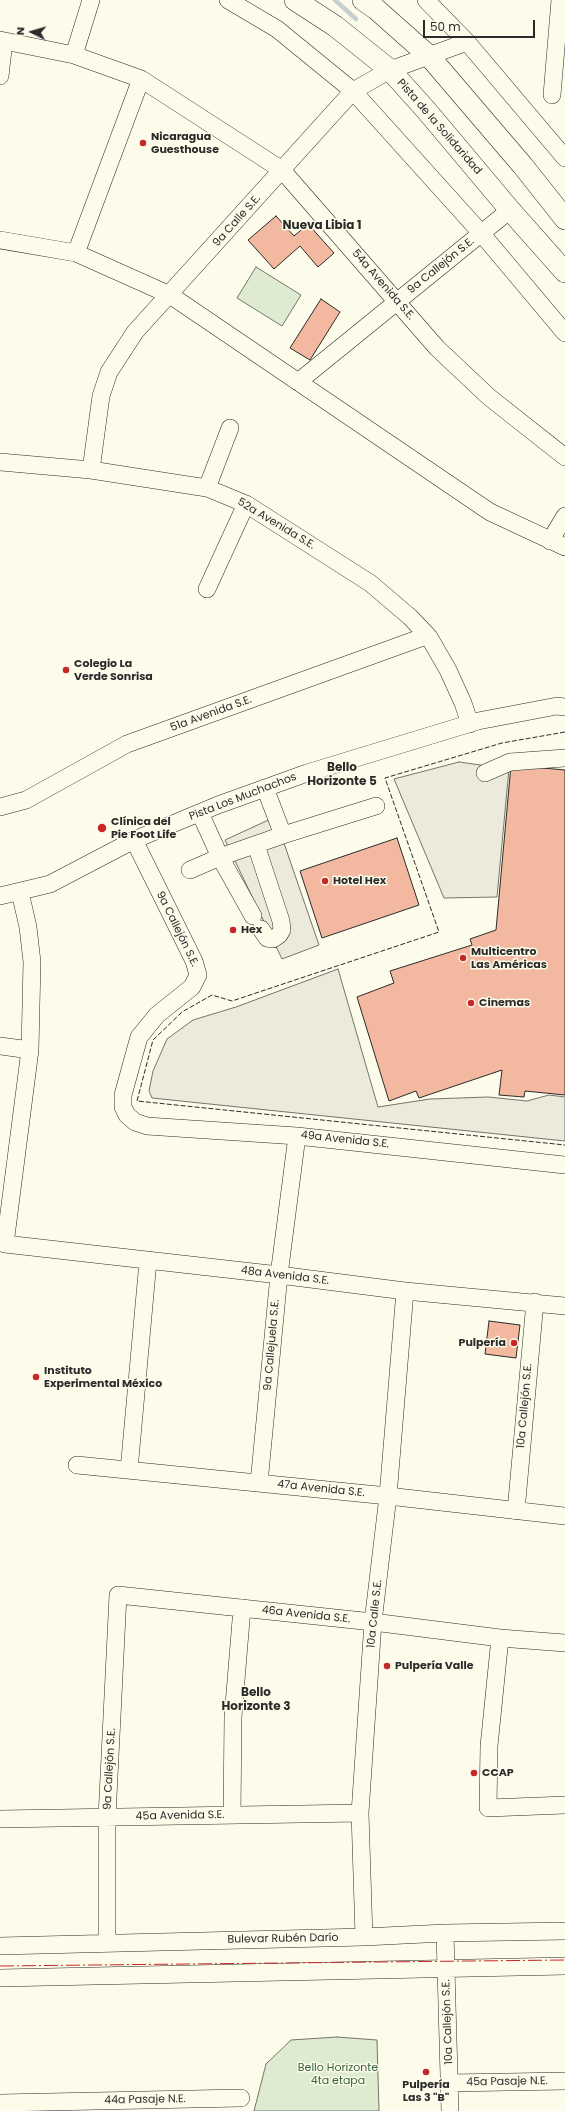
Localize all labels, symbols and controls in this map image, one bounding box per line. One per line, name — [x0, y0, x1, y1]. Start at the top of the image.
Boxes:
north arrow — [12, 12, 52, 52]
scale bar — [425, 12, 537, 38]
text: 50 m — [430, 18, 461, 35]
text: N — [12, 26, 28, 36]
street label: Pista de la Solidaridad — [394, 76, 484, 178]
place label: Nicaragua Guesthouse — [151, 130, 219, 156]
marker: Nicaragua Guesthouse — [138, 138, 148, 148]
street label: 9a Calle S.E. — [210, 192, 264, 250]
district label: Nueva Libia 1 — [283, 219, 361, 233]
street label: 9a Callejón S.E. — [405, 235, 477, 297]
street label: 54a Avenida S.E. — [349, 247, 417, 323]
street label: 52a Avenida S.E. — [235, 496, 317, 552]
place label: Colegio La Verde Sonrisa — [74, 657, 153, 683]
marker: Colegio La Verde Sonrisa — [61, 665, 71, 675]
street label: 51a Avenida S.E. — [169, 693, 253, 735]
district label: Bello Horizonte 5 — [307, 761, 377, 789]
street label: Pista Los Muchachos — [188, 770, 298, 824]
place label: Clínica del Pie Foot Life — [111, 815, 176, 841]
marker: Clínica del Pie Foot Life — [96, 822, 108, 834]
place label: Hotel Hex — [333, 874, 386, 888]
marker: Hotel Hex — [320, 876, 330, 886]
street label: 9a Callejón S.E. — [153, 889, 201, 969]
place label: Hex — [241, 923, 262, 937]
marker: Hex — [228, 925, 238, 935]
place label: Multicentro Las Américas — [471, 945, 547, 971]
marker: Multicentro Las Américas — [458, 953, 468, 963]
place label: Cinemas — [479, 996, 530, 1010]
marker: Cinemas — [466, 998, 476, 1008]
street label: 49a Avenida S.E. — [300, 1129, 390, 1151]
street label: 48a Avenida S.E. — [240, 1264, 330, 1288]
street label: 9a Callejuela S.E. — [261, 1299, 283, 1391]
place label: Pulpería — [459, 1336, 506, 1350]
marker: Pulpería — [509, 1338, 519, 1348]
street label: 10a Callejón S.E. — [515, 1363, 535, 1449]
place label: Instituto Experimental México — [44, 1364, 162, 1390]
marker: Instituto Experimental México — [31, 1372, 41, 1382]
street label: 47a Avenida S.E. — [277, 1478, 365, 1500]
street label: 10a Calle S.E. — [365, 1579, 385, 1649]
street label: 46a Avenida S.E. — [261, 1604, 351, 1626]
place label: Pulpería Valle — [395, 1659, 474, 1673]
marker: Pulpería Valle — [382, 1661, 392, 1671]
district label: Bello Horizonte 3 — [222, 1686, 290, 1714]
street label: 9a Callejón S.E. — [101, 1728, 119, 1810]
place label: CCAP — [482, 1766, 514, 1780]
marker: CCAP — [469, 1768, 479, 1778]
street label: 45a Avenida S.E. — [135, 1809, 225, 1823]
street label: Bulevar Rubén Darío — [227, 1931, 339, 1947]
street label: 10a Callejón S.E. — [440, 1979, 456, 2065]
park label: Bello Horizonte 4ta etapa — [298, 2061, 378, 2087]
marker: Pulpería Las 3 "B" — [421, 2067, 431, 2077]
street label: 45a Pasaje N.E. — [466, 2075, 548, 2089]
place label: Pulpería Las 3 "B" — [402, 2078, 450, 2104]
street label: 44a Pasaje N.E. — [104, 2093, 186, 2107]

